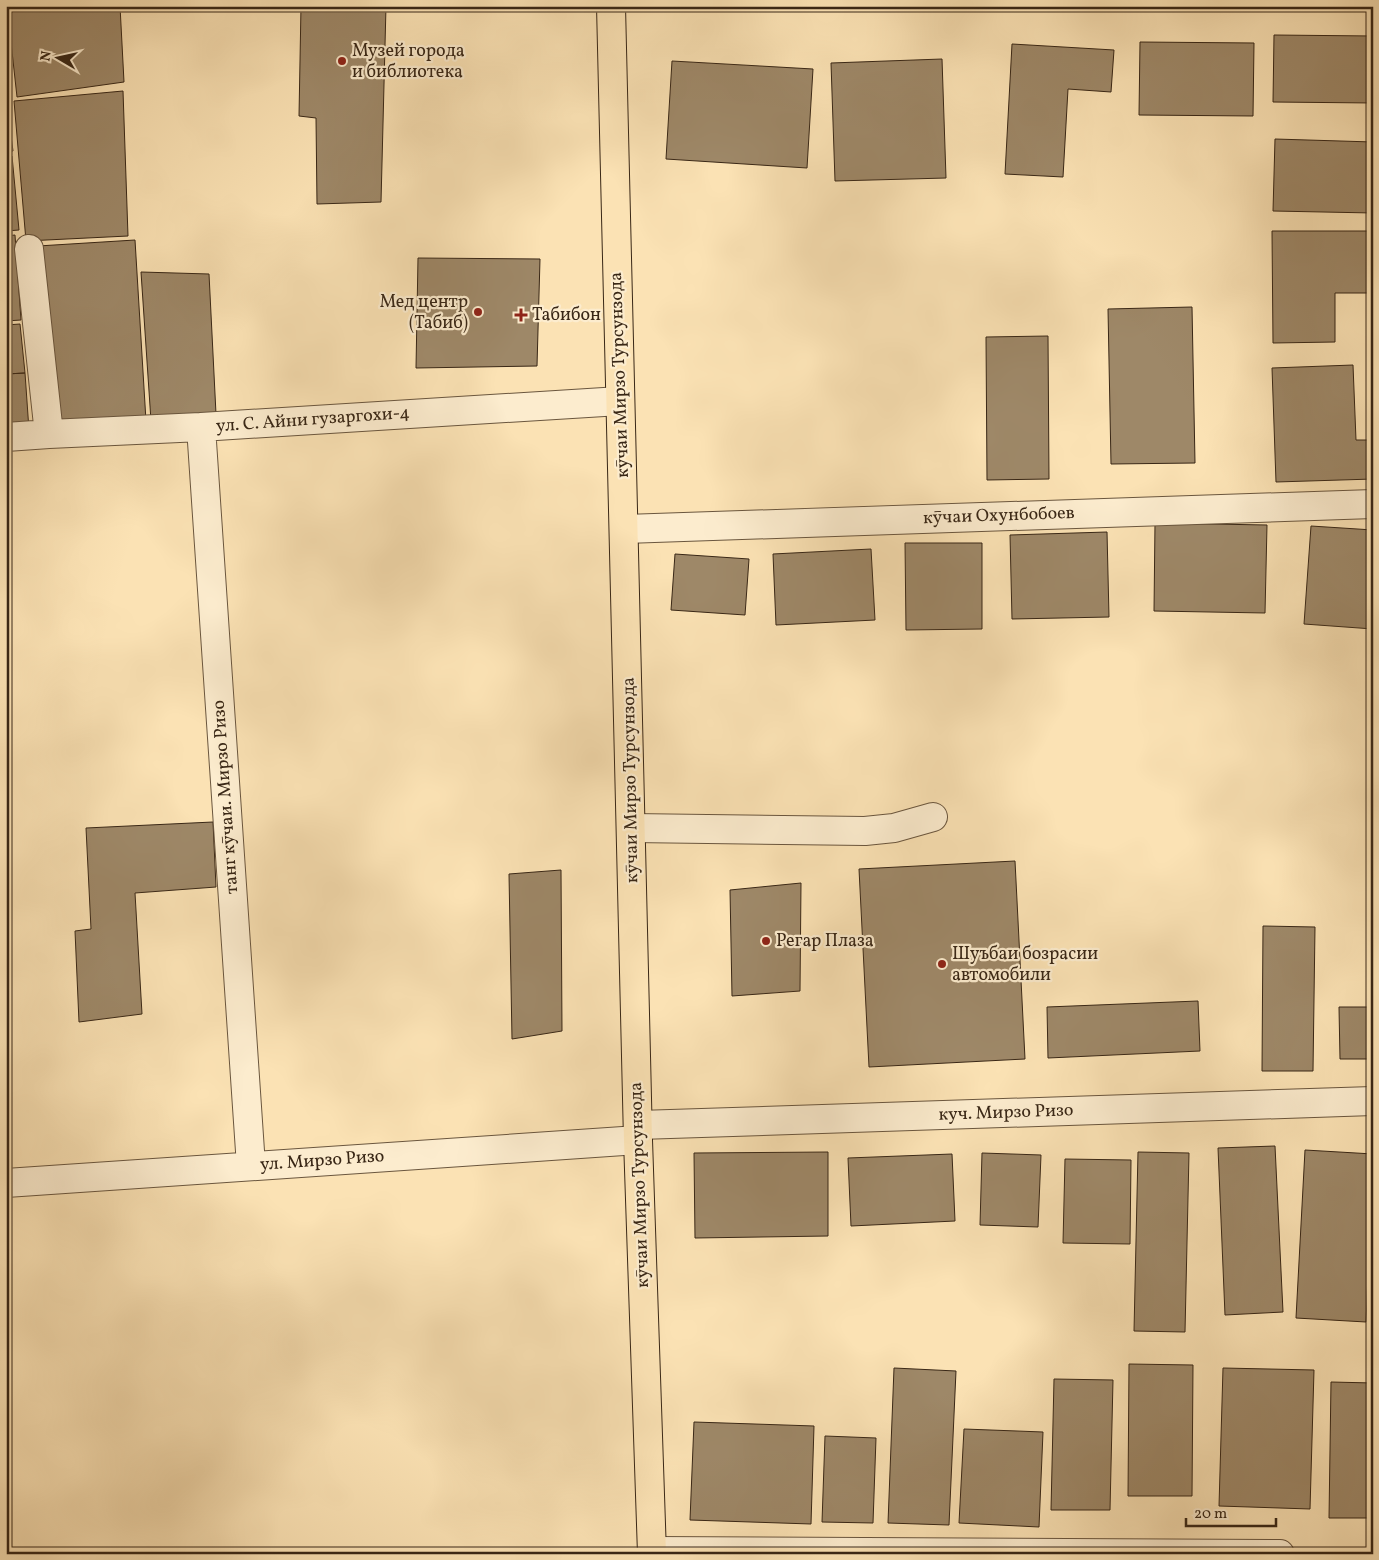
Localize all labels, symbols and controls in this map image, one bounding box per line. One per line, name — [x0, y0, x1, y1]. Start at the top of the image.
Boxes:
north arrow — [32, 32, 82, 82]
place label: Музей города и библиотека — [352, 39, 465, 85]
text: N — [36, 50, 57, 63]
marker: Музей города и библиотека — [336, 55, 348, 67]
street label: кӯчаи Мирзо Турсунзода — [604, 272, 636, 478]
place label: Мед центр (Табиб) — [379, 290, 468, 336]
place label: Табибон — [532, 303, 601, 328]
marker: Мед центр (Табиб) — [472, 306, 484, 318]
marker: Табибон — [514, 308, 528, 322]
street label: ул. С. Айни гузаргохи-4 — [215, 401, 411, 439]
street label: кӯчаи Охунбобоев — [923, 501, 1075, 531]
street label: кӯчаи Мирзо Турсунзода — [617, 677, 645, 883]
street label: танг кӯчаи. Мирзо Ризо — [207, 699, 245, 895]
place label: Регар Плаза — [776, 929, 874, 954]
marker: Регар Плаза — [760, 935, 772, 947]
place label: Шуъбаи бозрасии автомобили — [952, 942, 1098, 988]
marker: Шуъбаи бозрасии автомобили — [936, 958, 948, 970]
street label: кӯчаи Мирзо Турсунзода — [624, 1082, 656, 1288]
street label: куч. Мирзо Ризо — [938, 1098, 1074, 1128]
street label: ул. Мирзо Ризо — [259, 1144, 385, 1178]
scale bar — [1186, 1495, 1276, 1527]
text: 20 m — [1194, 1504, 1227, 1525]

